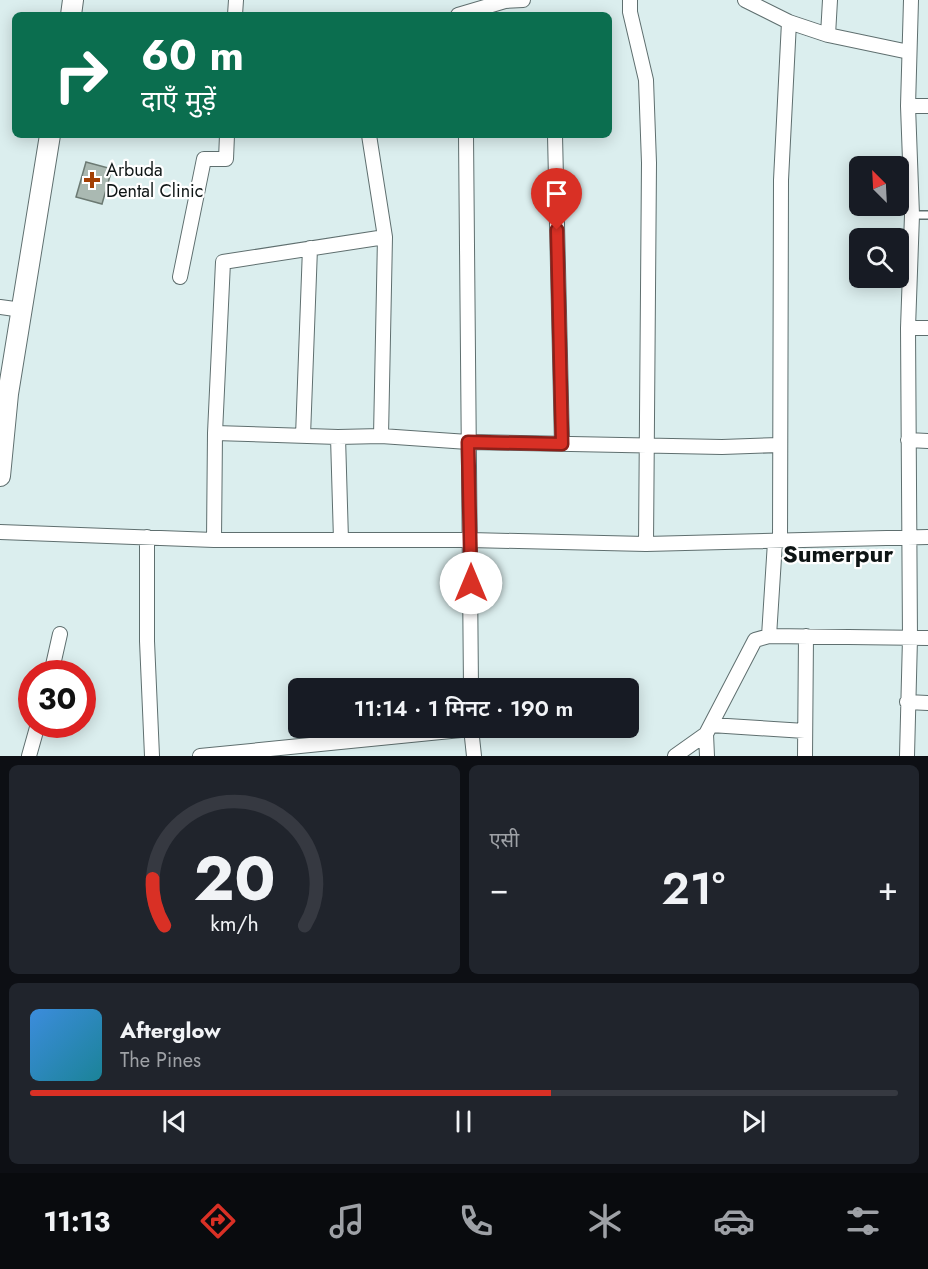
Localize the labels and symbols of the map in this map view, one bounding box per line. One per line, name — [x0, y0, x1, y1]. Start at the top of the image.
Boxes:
north arrow — [849, 156, 909, 216]
place label: Arbuda Dental Clinic — [106, 157, 203, 204]
pin — [531, 168, 582, 230]
marker: Arbuda Dental Clinic — [83, 171, 101, 189]
district label: Sumerpur — [783, 536, 893, 571]
position arrow — [439, 551, 503, 615]
speed limit sign: 30 — [18, 660, 96, 738]

